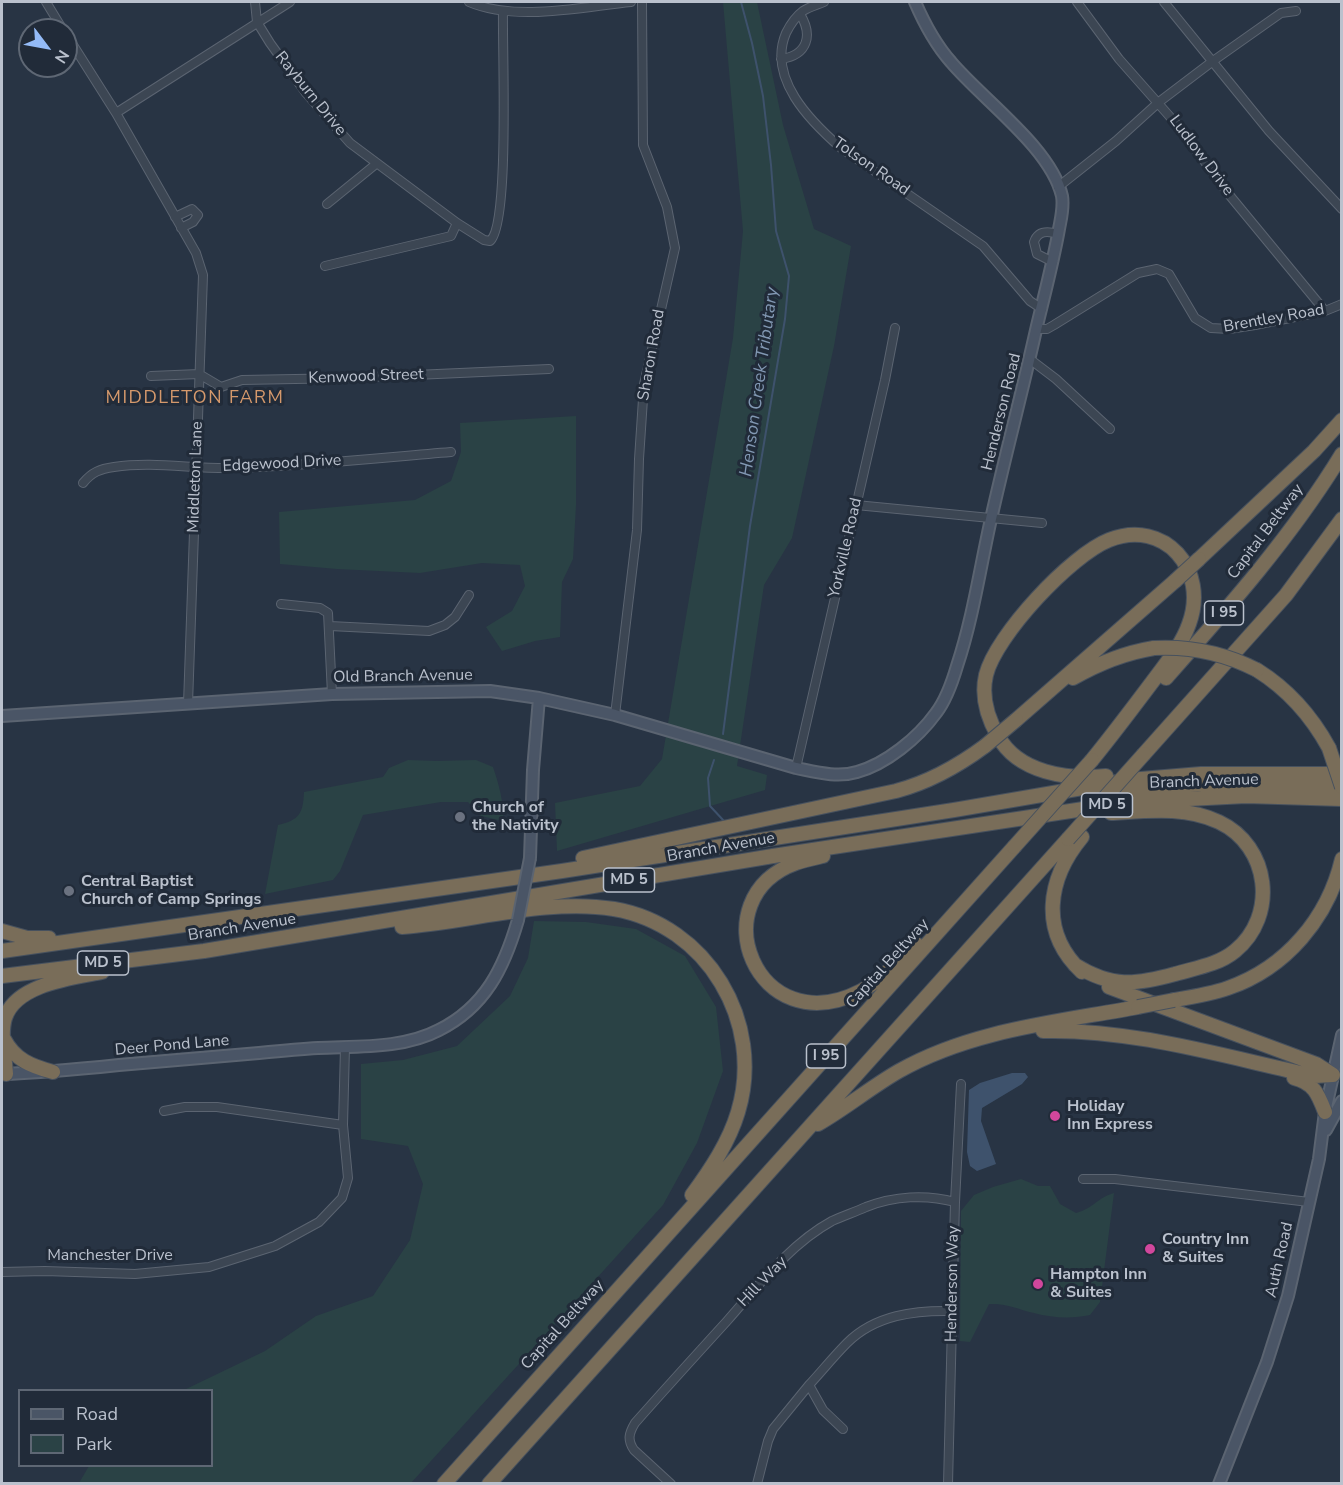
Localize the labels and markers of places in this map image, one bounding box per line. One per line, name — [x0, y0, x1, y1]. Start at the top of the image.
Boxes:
place label: Church of the Nativity — [472, 798, 559, 836]
marker: Church of the Nativity — [453, 810, 467, 824]
place label: Central Baptist Church of Camp Springs — [81, 872, 261, 910]
marker: Central Baptist Church of Camp Springs — [62, 884, 76, 898]
place label: Holiday Inn Express — [1067, 1097, 1153, 1135]
marker: Holiday Inn Express — [1048, 1109, 1062, 1123]
place label: Country Inn & Suites — [1162, 1230, 1249, 1268]
marker: Country Inn & Suites — [1143, 1242, 1157, 1256]
place label: Hampton Inn & Suites — [1050, 1265, 1147, 1303]
marker: Hampton Inn & Suites — [1031, 1277, 1045, 1291]

